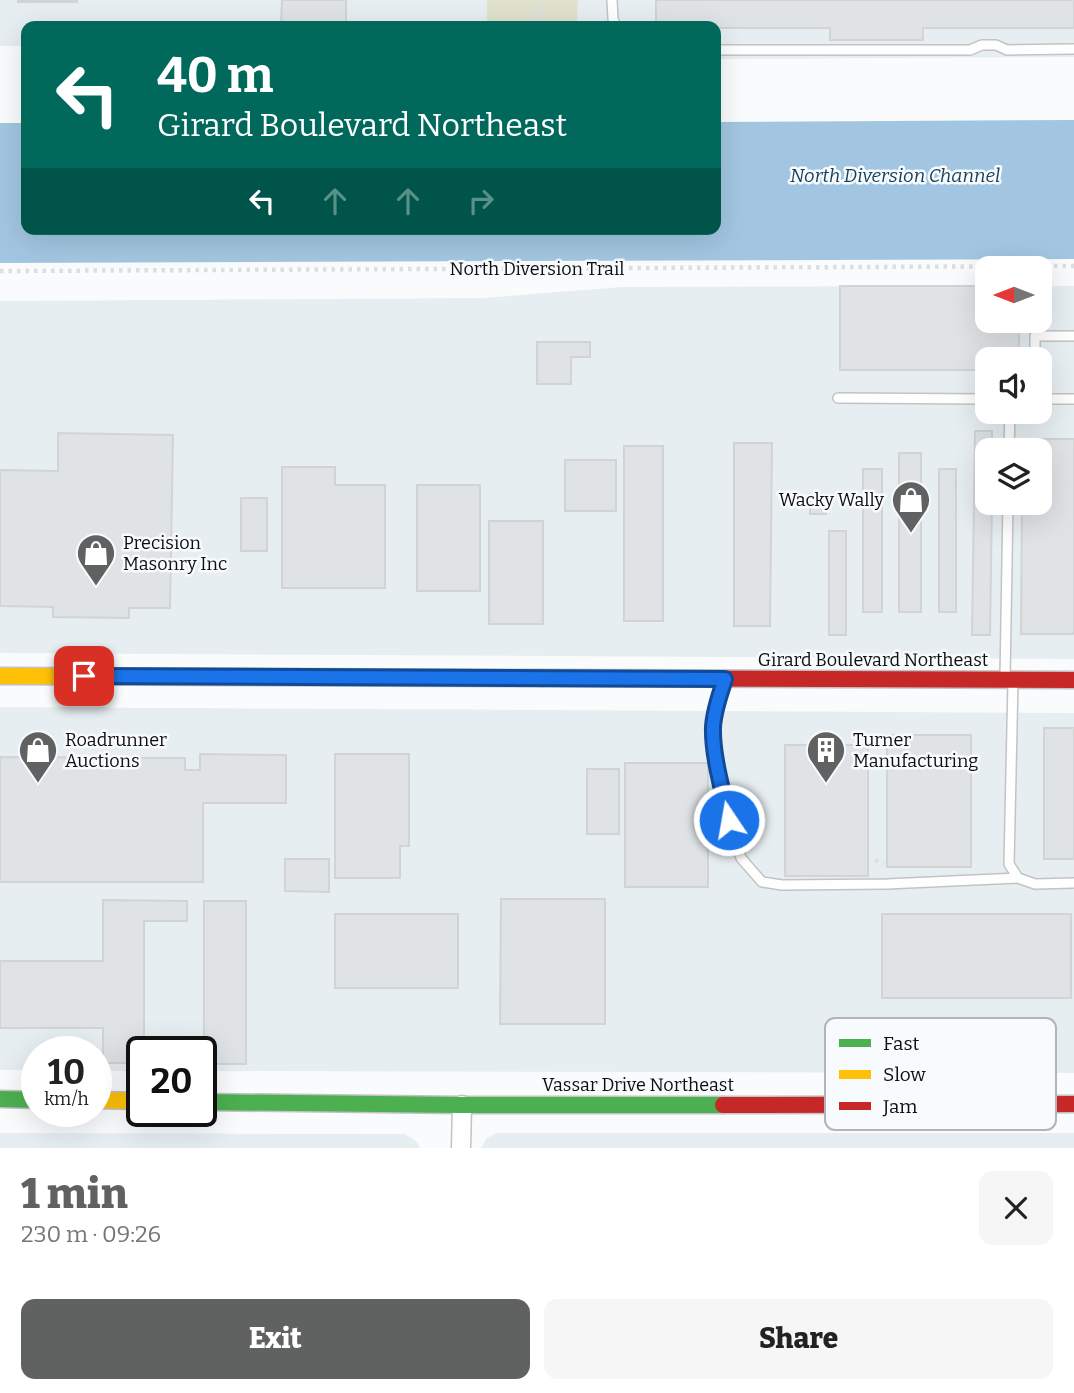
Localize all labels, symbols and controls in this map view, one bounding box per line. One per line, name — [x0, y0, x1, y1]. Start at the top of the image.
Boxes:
text: 40 m — [157, 46, 274, 105]
icon: left — [42, 49, 133, 140]
text: Girard Boulevard Northeast — [157, 106, 567, 144]
water label: North Diversion Channel — [790, 164, 1000, 187]
icon: left — [243, 182, 281, 220]
icon: ahead — [316, 182, 354, 220]
icon: ahead — [389, 182, 427, 220]
icon: right — [462, 182, 500, 220]
north arrow — [975, 256, 1052, 332]
map controls — [975, 256, 1052, 515]
street label: North Diversion Trail — [450, 258, 624, 280]
button: sound — [975, 347, 1052, 424]
button: layers — [975, 438, 1052, 515]
shop icon: Wacky Wally — [890, 479, 932, 534]
place label: Wacky Wally — [779, 489, 884, 511]
shop icon: Precision Masonry Inc — [75, 532, 117, 587]
place label: Precision Masonry Inc — [123, 532, 227, 575]
pin — [54, 646, 114, 706]
street label: Girard Boulevard Northeast — [758, 649, 989, 671]
icon: arrive — [65, 657, 103, 695]
shop icon: Roadrunner Auctions — [17, 729, 59, 784]
place label: Roadrunner Auctions — [65, 729, 167, 772]
building icon: Turner Manufacturing — [805, 729, 847, 784]
place label: Turner Manufacturing — [853, 729, 978, 772]
position arrow — [692, 783, 766, 857]
legend — [825, 1018, 1056, 1130]
text: Fast — [883, 1032, 920, 1055]
speed limit sign: 20 — [126, 1036, 217, 1127]
text: 10 — [48, 1051, 85, 1093]
text: Slow — [883, 1063, 926, 1086]
street label: Vassar Drive Northeast — [542, 1074, 734, 1096]
text: km/h — [44, 1088, 89, 1110]
text: Jam — [882, 1095, 917, 1118]
text: 1 min — [21, 1169, 128, 1219]
button: close — [979, 1171, 1053, 1245]
text: 230 m · 09:26 — [21, 1220, 161, 1248]
button: Exit — [21, 1299, 530, 1379]
button: Share — [544, 1299, 1053, 1379]

